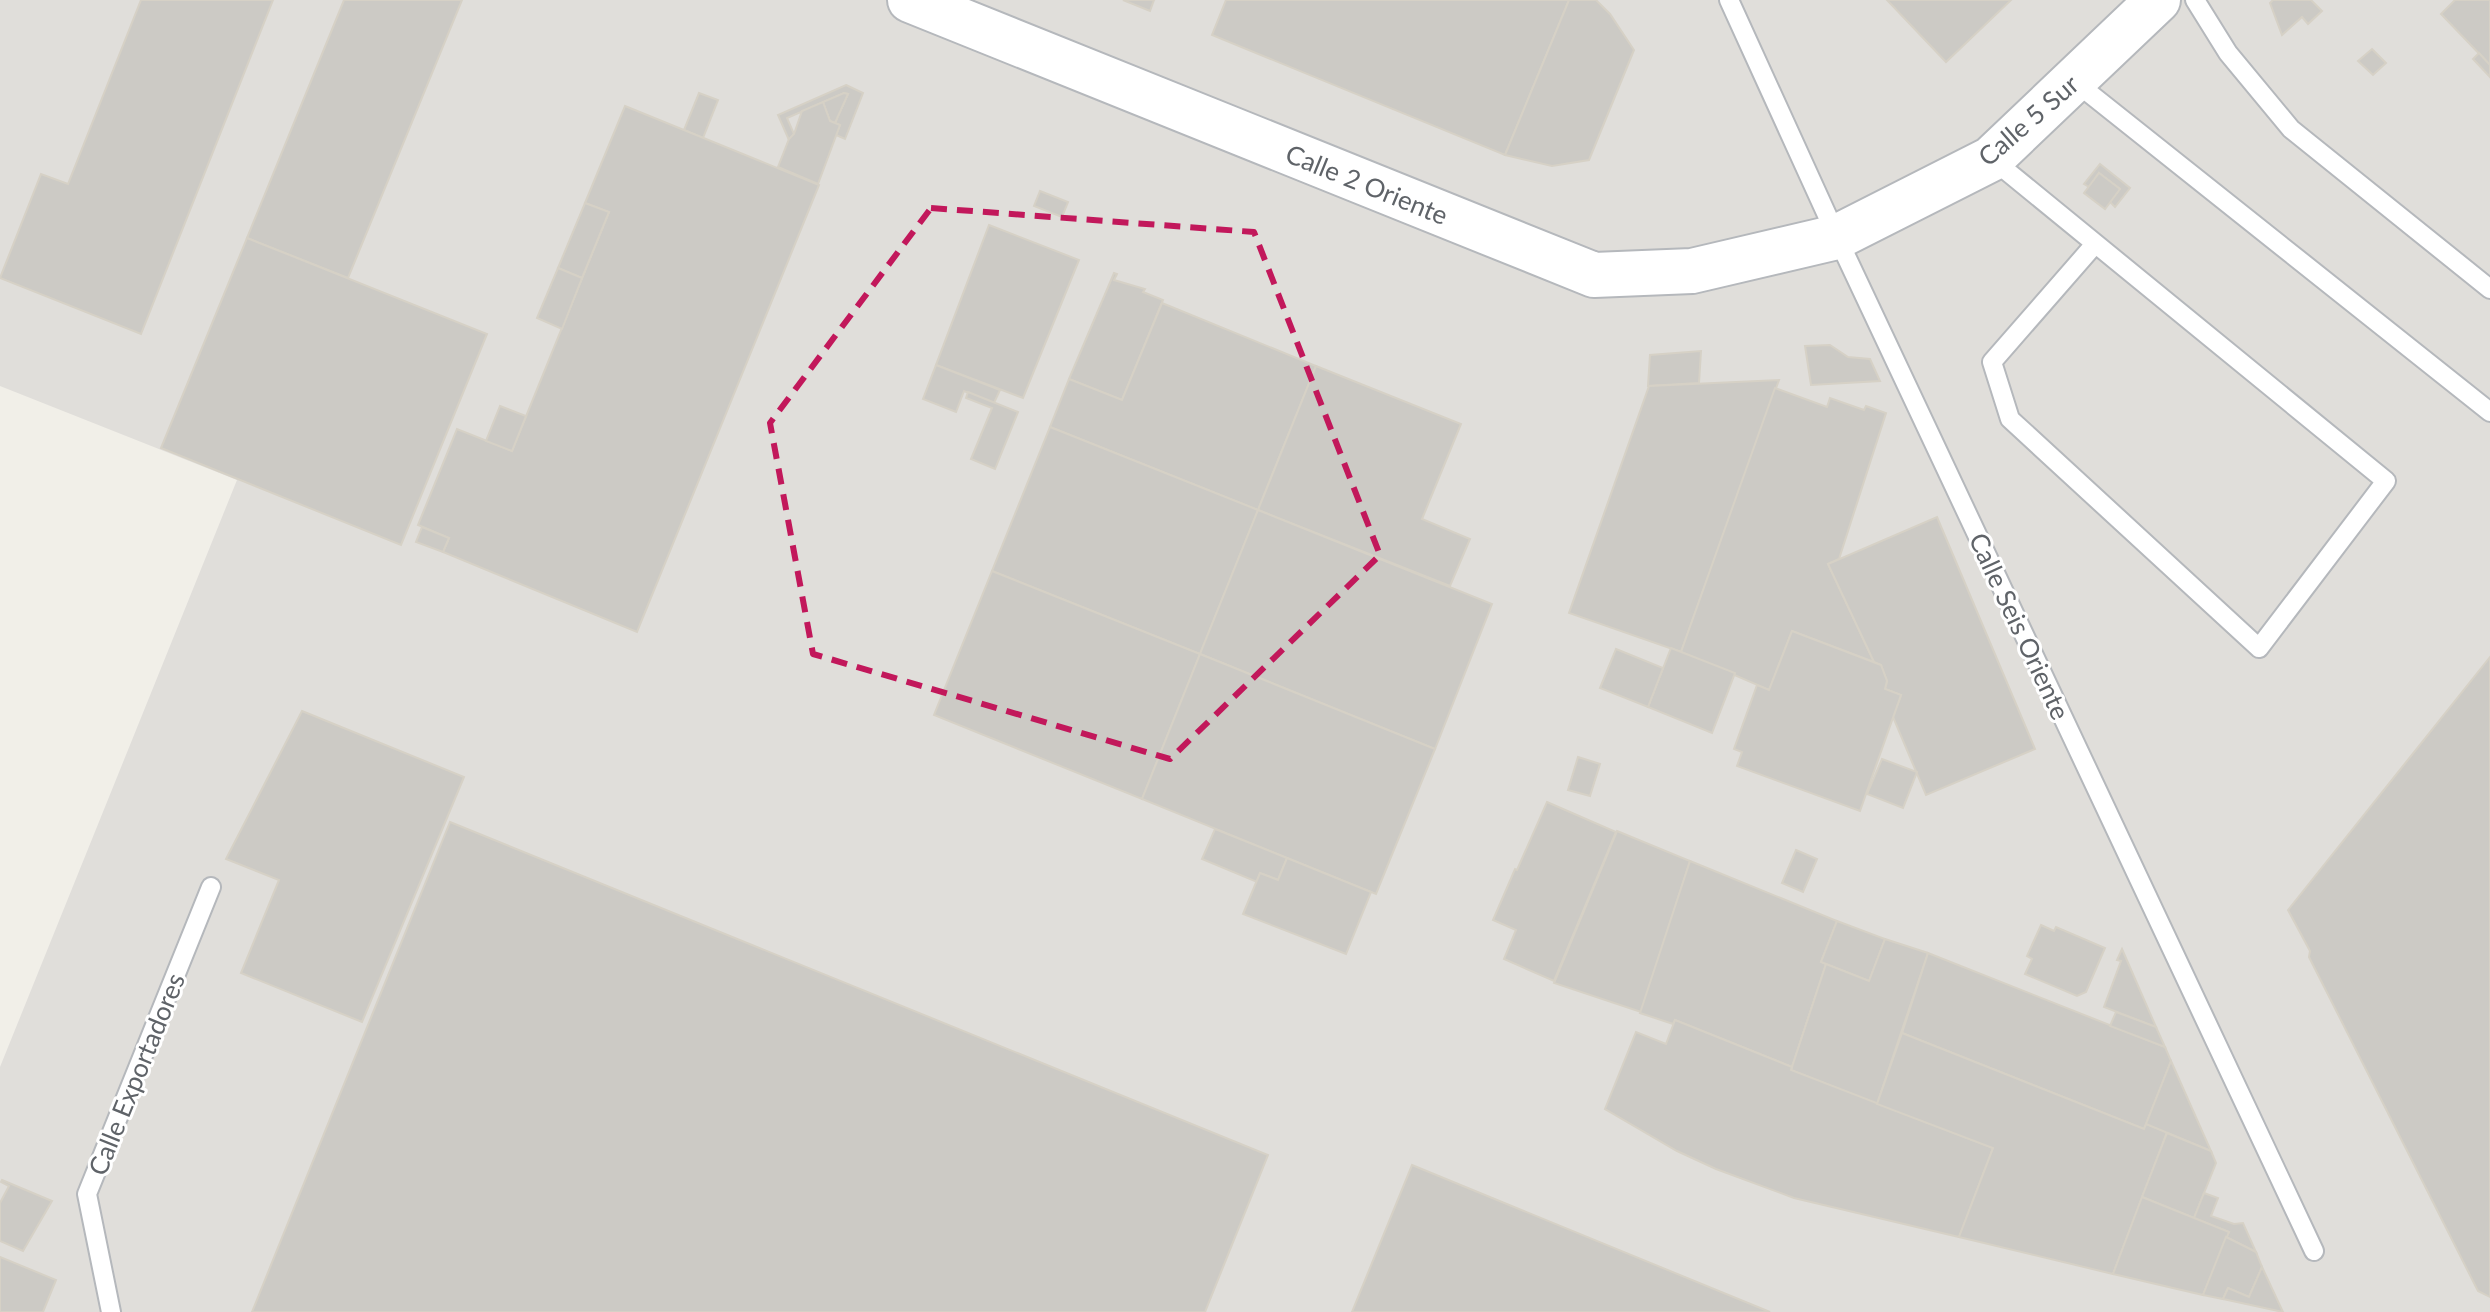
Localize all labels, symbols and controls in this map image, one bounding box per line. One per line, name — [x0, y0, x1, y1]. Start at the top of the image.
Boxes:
street label: Calle 5 Sur — [1971, 67, 2085, 172]
street label: Calle 2 Oriente — [1281, 137, 1453, 231]
street label: Calle Seis Oriente — [1963, 528, 2077, 724]
street label: Calle Exportadores — [81, 968, 191, 1180]

